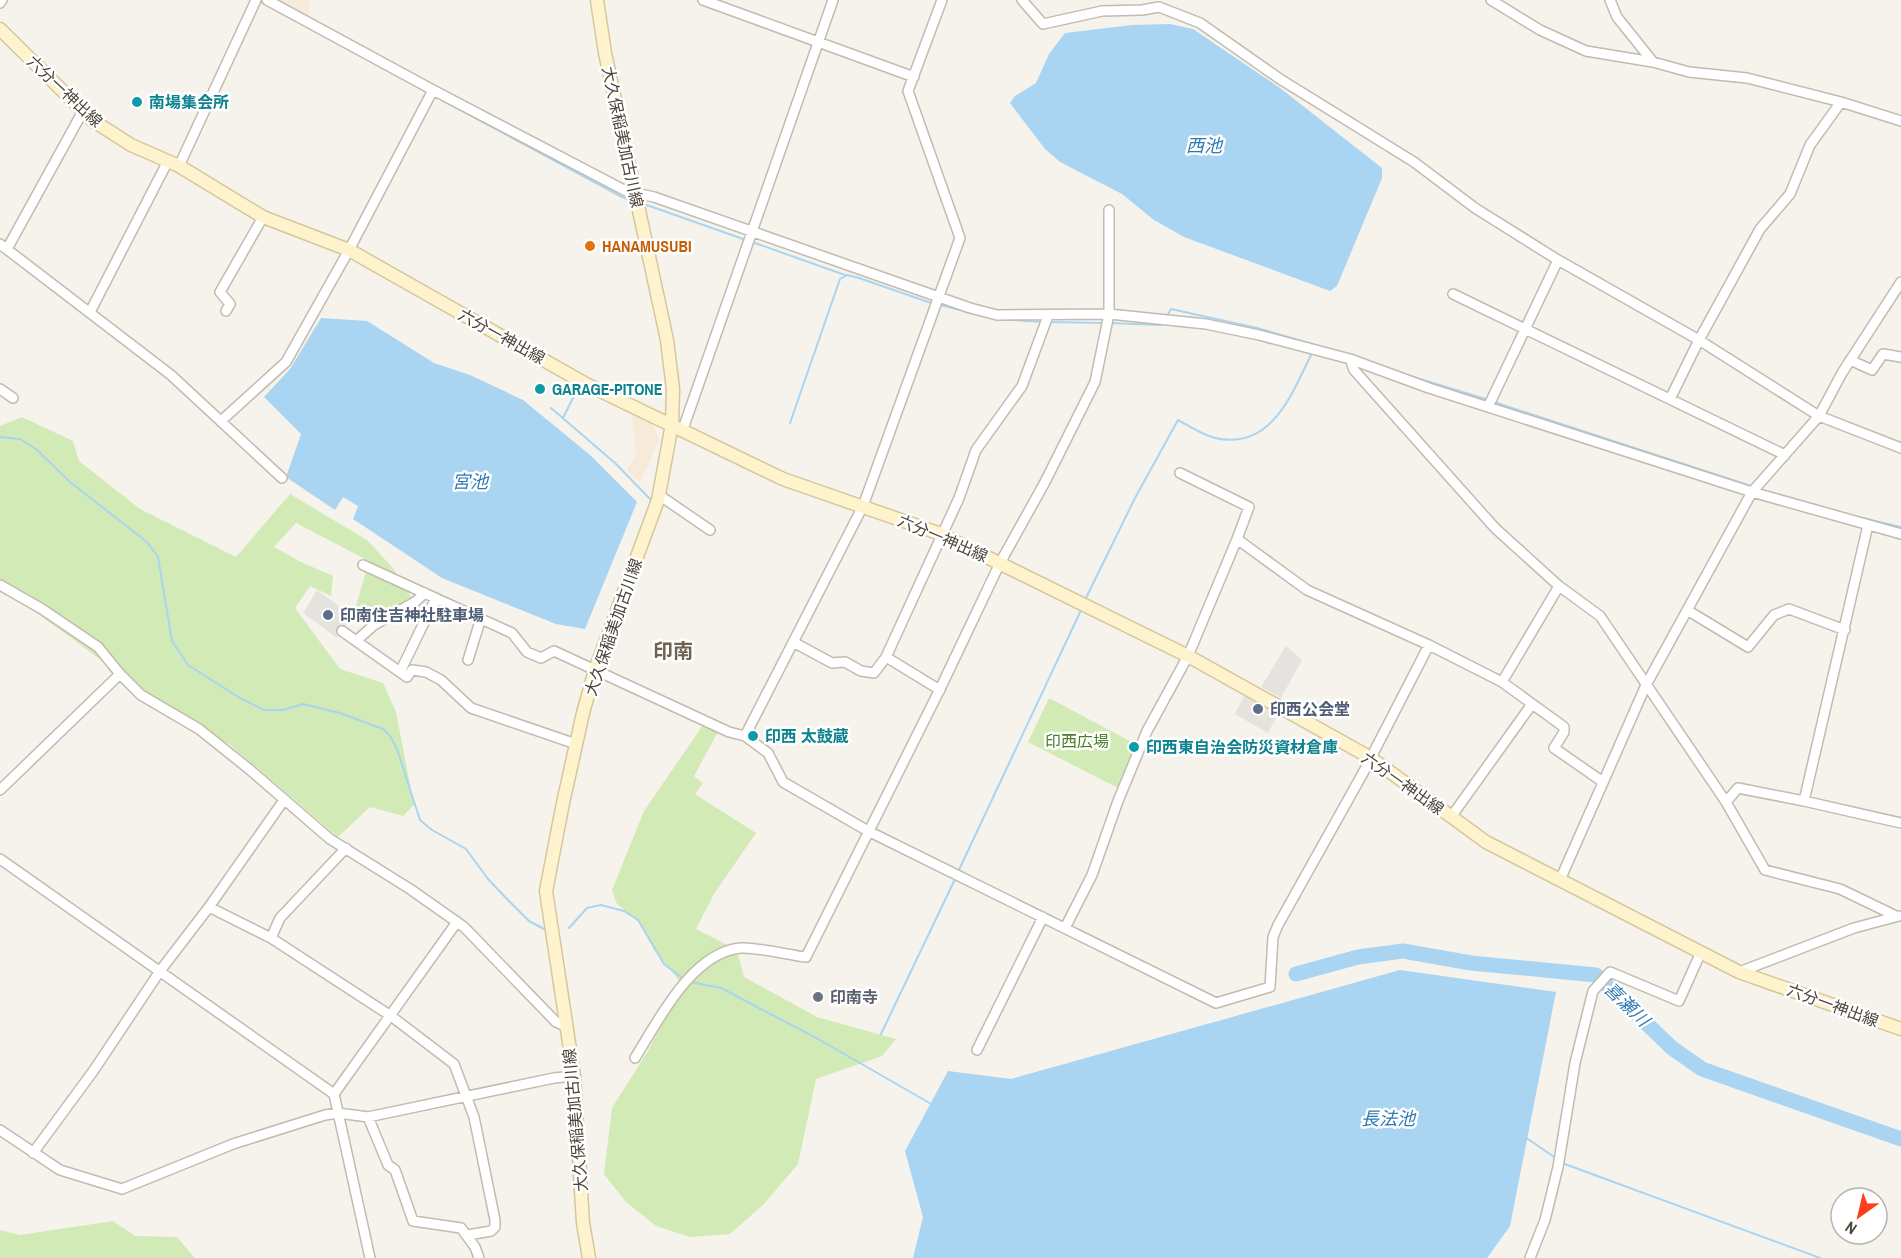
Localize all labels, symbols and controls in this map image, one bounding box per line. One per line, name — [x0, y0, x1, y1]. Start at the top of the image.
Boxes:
street label: 六分一神出線 — [22, 50, 108, 132]
street label: 大久保稲美加古川線 — [597, 64, 649, 210]
place label: 南場集会所 — [149, 91, 229, 113]
marker: 南場集会所 — [130, 95, 144, 109]
water label: 西池 — [1186, 133, 1224, 158]
place label: HANAMUSUBI — [602, 235, 692, 257]
marker: HANAMUSUBI — [583, 239, 597, 253]
street label: 六分一神出線 — [455, 303, 549, 369]
place label: GARAGE-PITONE — [552, 378, 663, 400]
marker: GARAGE-PITONE — [533, 382, 547, 396]
water label: 宮池 — [452, 469, 490, 494]
street label: 六分一神出線 — [895, 509, 991, 567]
street label: 大久保稲美加古川線 — [579, 555, 647, 699]
place label: 印南住吉神社駐車場 — [340, 604, 484, 626]
marker: 印南住吉神社駐車場 — [321, 608, 335, 622]
district label: 印南 — [653, 637, 693, 664]
place label: 印西公会堂 — [1270, 698, 1350, 720]
marker: 印西公会堂 — [1251, 702, 1265, 716]
place label: 印西 太鼓蔵 — [765, 725, 849, 747]
marker: 印西 太鼓蔵 — [746, 729, 760, 743]
park label: 印西広場 — [1045, 730, 1109, 752]
place label: 印西東自治会防災資材倉庫 — [1146, 736, 1338, 758]
marker: 印西東自治会防災資材倉庫 — [1127, 740, 1141, 754]
street label: 六分一神出線 — [1357, 746, 1449, 820]
water label: 喜瀬川 — [1599, 976, 1657, 1033]
street label: 六分一神出線 — [1784, 978, 1882, 1032]
place label: 印南寺 — [830, 986, 878, 1008]
marker: 印南寺 — [811, 990, 825, 1004]
street label: 大久保稲美加古川線 — [558, 1047, 592, 1193]
water label: 長法池 — [1361, 1106, 1417, 1131]
north arrow — [1829, 1186, 1889, 1246]
text: N — [1841, 1217, 1861, 1240]

